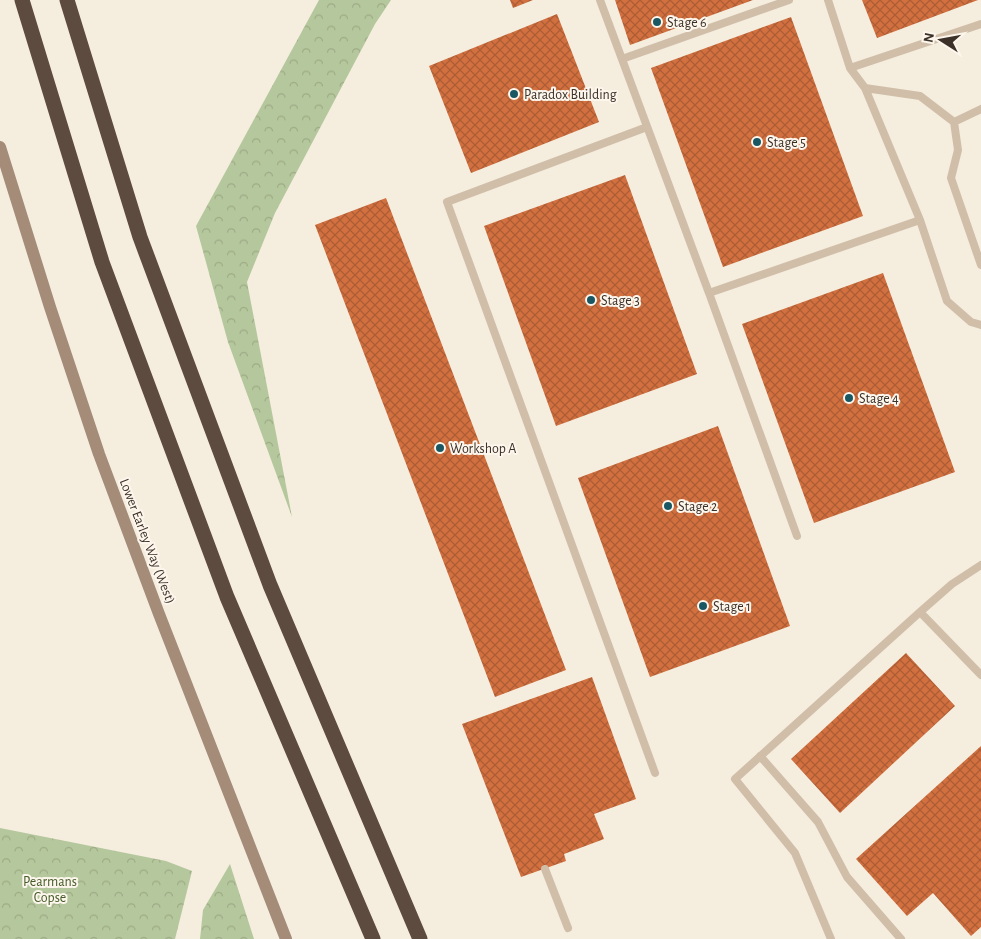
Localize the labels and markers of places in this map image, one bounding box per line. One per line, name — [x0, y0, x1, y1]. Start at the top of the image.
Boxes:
marker: Stage 6 — [651, 16, 663, 28]
place label: Stage 6 — [667, 16, 707, 30]
marker: Paradox Building — [508, 88, 520, 100]
place label: Paradox Building — [524, 88, 617, 102]
marker: Stage 5 — [751, 136, 763, 148]
place label: Stage 5 — [767, 136, 806, 150]
marker: Stage 3 — [585, 294, 597, 306]
place label: Stage 3 — [601, 294, 640, 308]
marker: Stage 4 — [843, 392, 855, 404]
place label: Stage 4 — [859, 392, 899, 406]
marker: Workshop A — [434, 442, 446, 454]
place label: Workshop A — [450, 442, 516, 456]
marker: Stage 2 — [662, 500, 674, 512]
place label: Stage 2 — [678, 500, 718, 514]
marker: Stage 1 — [697, 600, 709, 612]
place label: Stage 1 — [713, 600, 751, 614]

